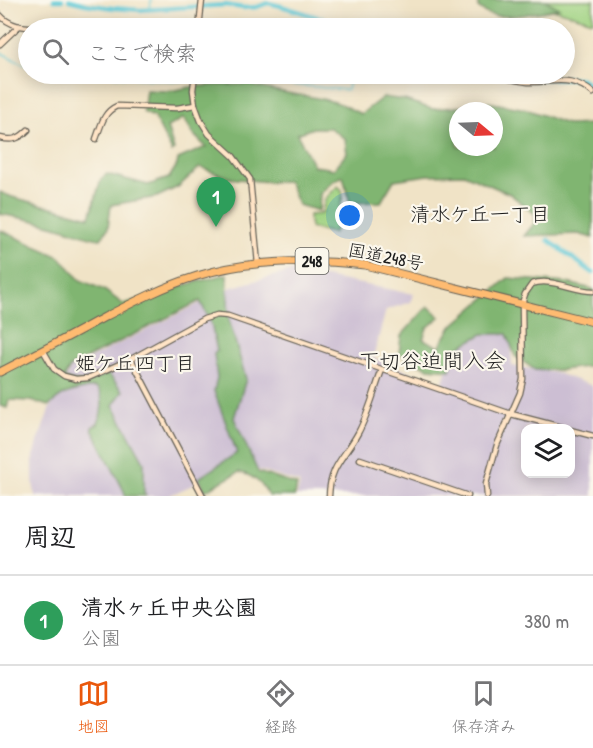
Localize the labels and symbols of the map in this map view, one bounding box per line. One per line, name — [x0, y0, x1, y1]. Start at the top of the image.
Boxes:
north arrow — [449, 102, 503, 156]
pin: 1 — [196, 178, 236, 227]
district label: 清水ケ丘一丁目 — [410, 200, 550, 227]
your location — [335, 201, 364, 230]
street label: 国道248号 — [346, 237, 426, 276]
road number: 248 — [296, 248, 328, 274]
district label: 下切谷迫間入会 — [359, 346, 506, 375]
district label: 姫ケ丘四丁目 — [75, 349, 195, 376]

